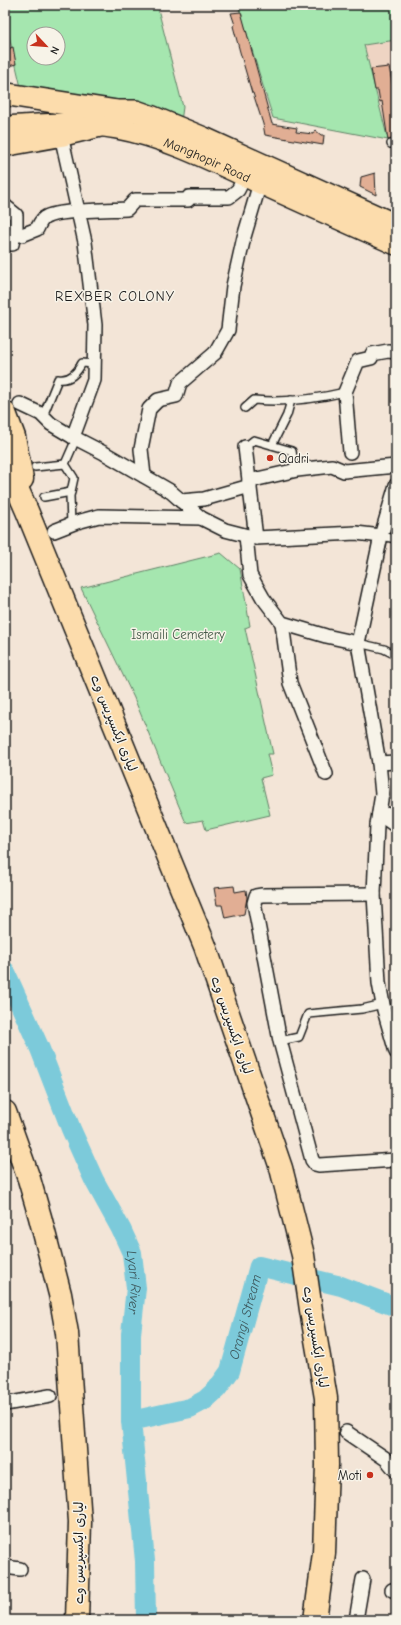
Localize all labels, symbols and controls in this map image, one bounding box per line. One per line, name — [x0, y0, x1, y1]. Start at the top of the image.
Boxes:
north arrow — [26, 26, 66, 66]
text: N — [47, 44, 62, 56]
street label: Manghopir Road — [162, 134, 253, 185]
district label: REXBER COLONY — [55, 288, 175, 305]
place label: Qadri — [278, 451, 309, 466]
marker: Qadri — [265, 453, 275, 463]
park label: Ismaili Cemetery — [131, 627, 225, 642]
street label: لیاری ایکسپریس وے — [87, 673, 140, 774]
street label: لیاری ایکسپریس وے — [207, 974, 256, 1076]
water label: Lyari River — [123, 1250, 145, 1316]
water label: Orangi Stream — [225, 1273, 265, 1361]
street label: لیاری ایکسپریس وے — [300, 1285, 331, 1389]
place label: Moti — [338, 1468, 362, 1483]
marker: Moti — [365, 1470, 375, 1480]
street label: لیاری ایکسپریس وے — [71, 1502, 87, 1604]

